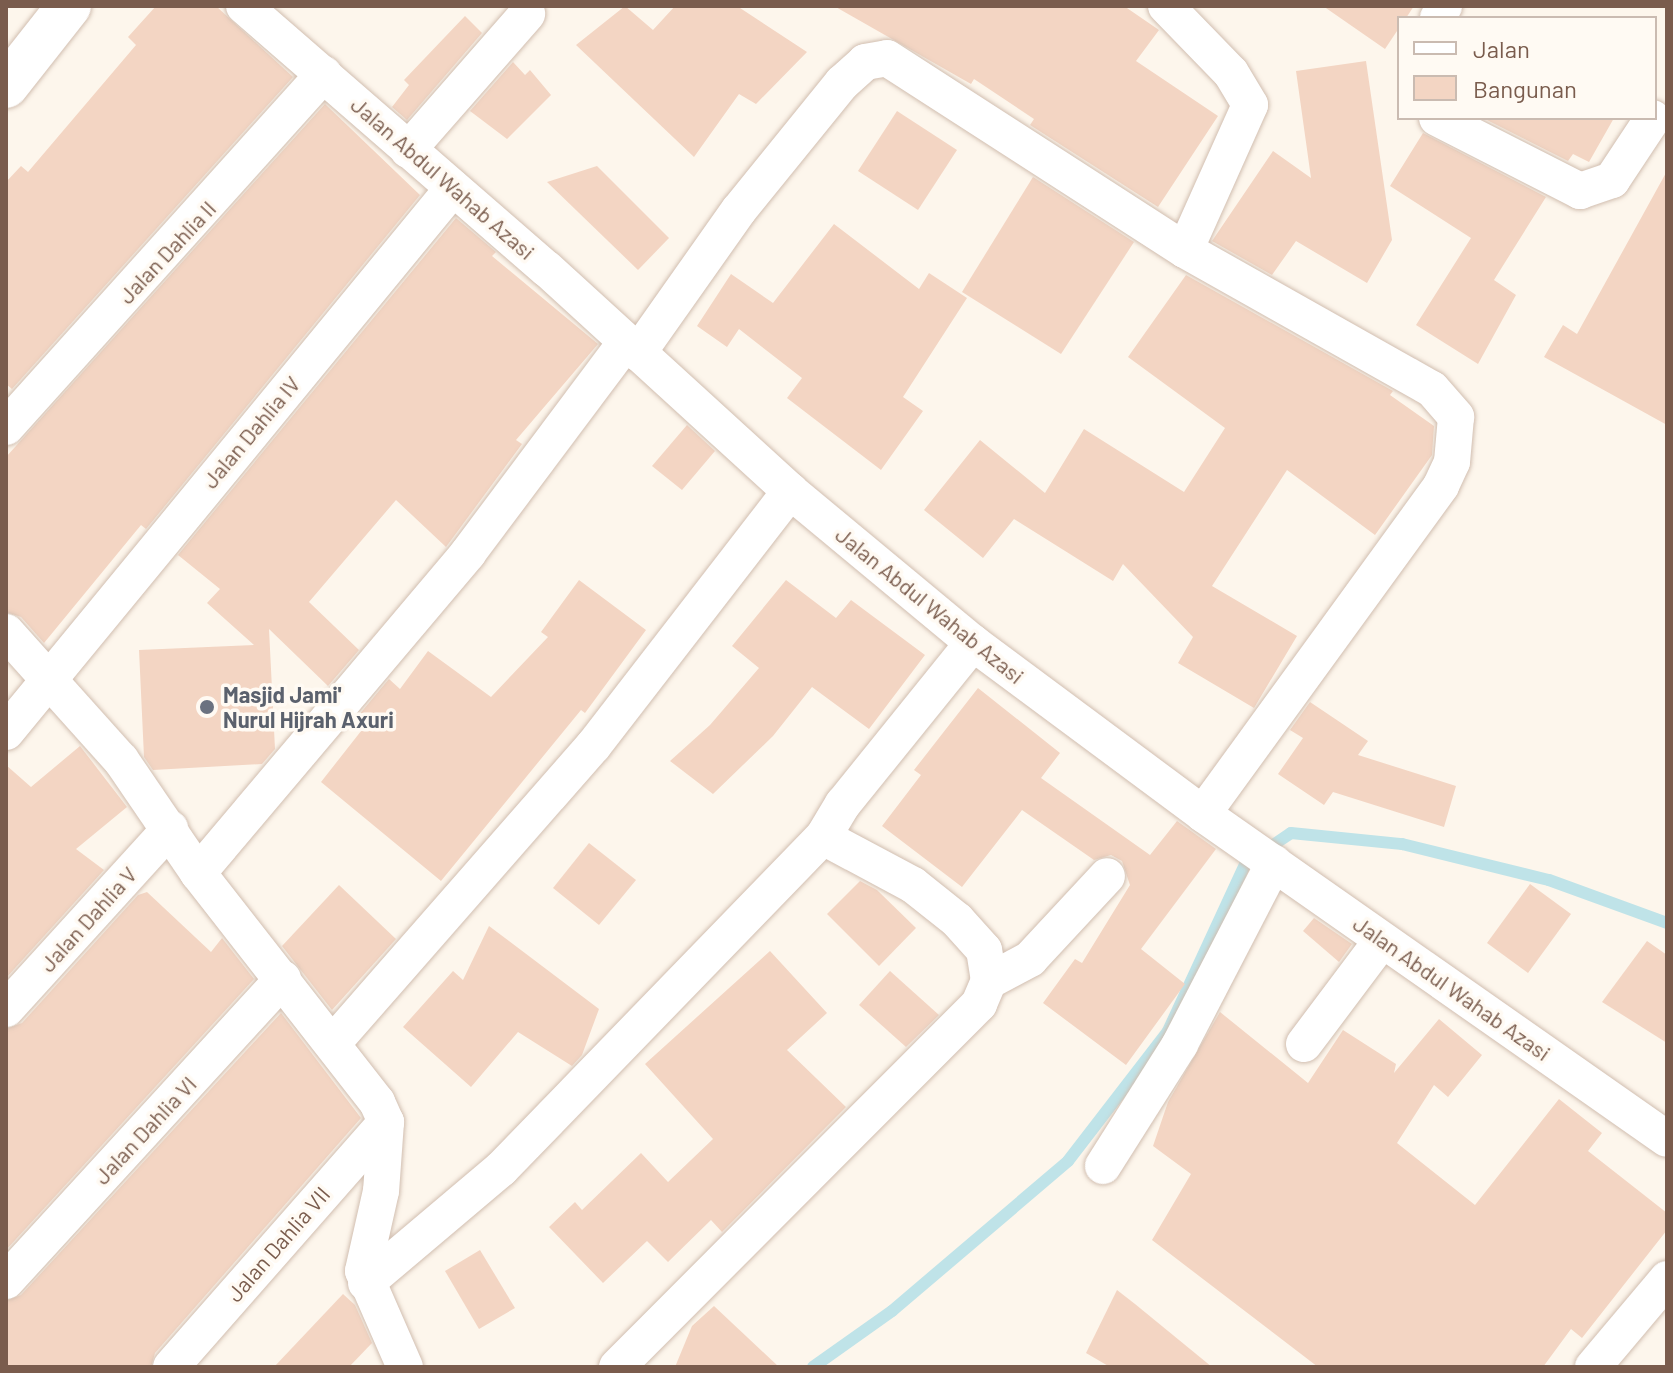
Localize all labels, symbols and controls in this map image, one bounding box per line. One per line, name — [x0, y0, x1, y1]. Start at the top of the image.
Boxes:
legend — [1397, 16, 1657, 120]
text: Jalan — [1473, 34, 1530, 63]
text: Bangunan — [1473, 74, 1577, 103]
street label: Jalan Abdul Wahab Azasi — [346, 91, 540, 265]
street label: Jalan Dahlia II — [113, 195, 221, 309]
street label: Jalan Dahlia IV — [197, 371, 305, 493]
street label: Jalan Abdul Wahab Azasi — [831, 521, 1029, 689]
place label: Masjid Jami' Nurul Hijrah Axuri — [223, 681, 394, 732]
marker: Masjid Jami' Nurul Hijrah Axuri — [198, 698, 216, 716]
street label: Jalan Dahlia V — [34, 861, 142, 977]
street label: Jalan Abdul Wahab Azasi — [1348, 910, 1556, 1066]
street label: Jalan Dahlia VI — [88, 1071, 202, 1189]
street label: Jalan Dahlia VII — [221, 1181, 335, 1307]

